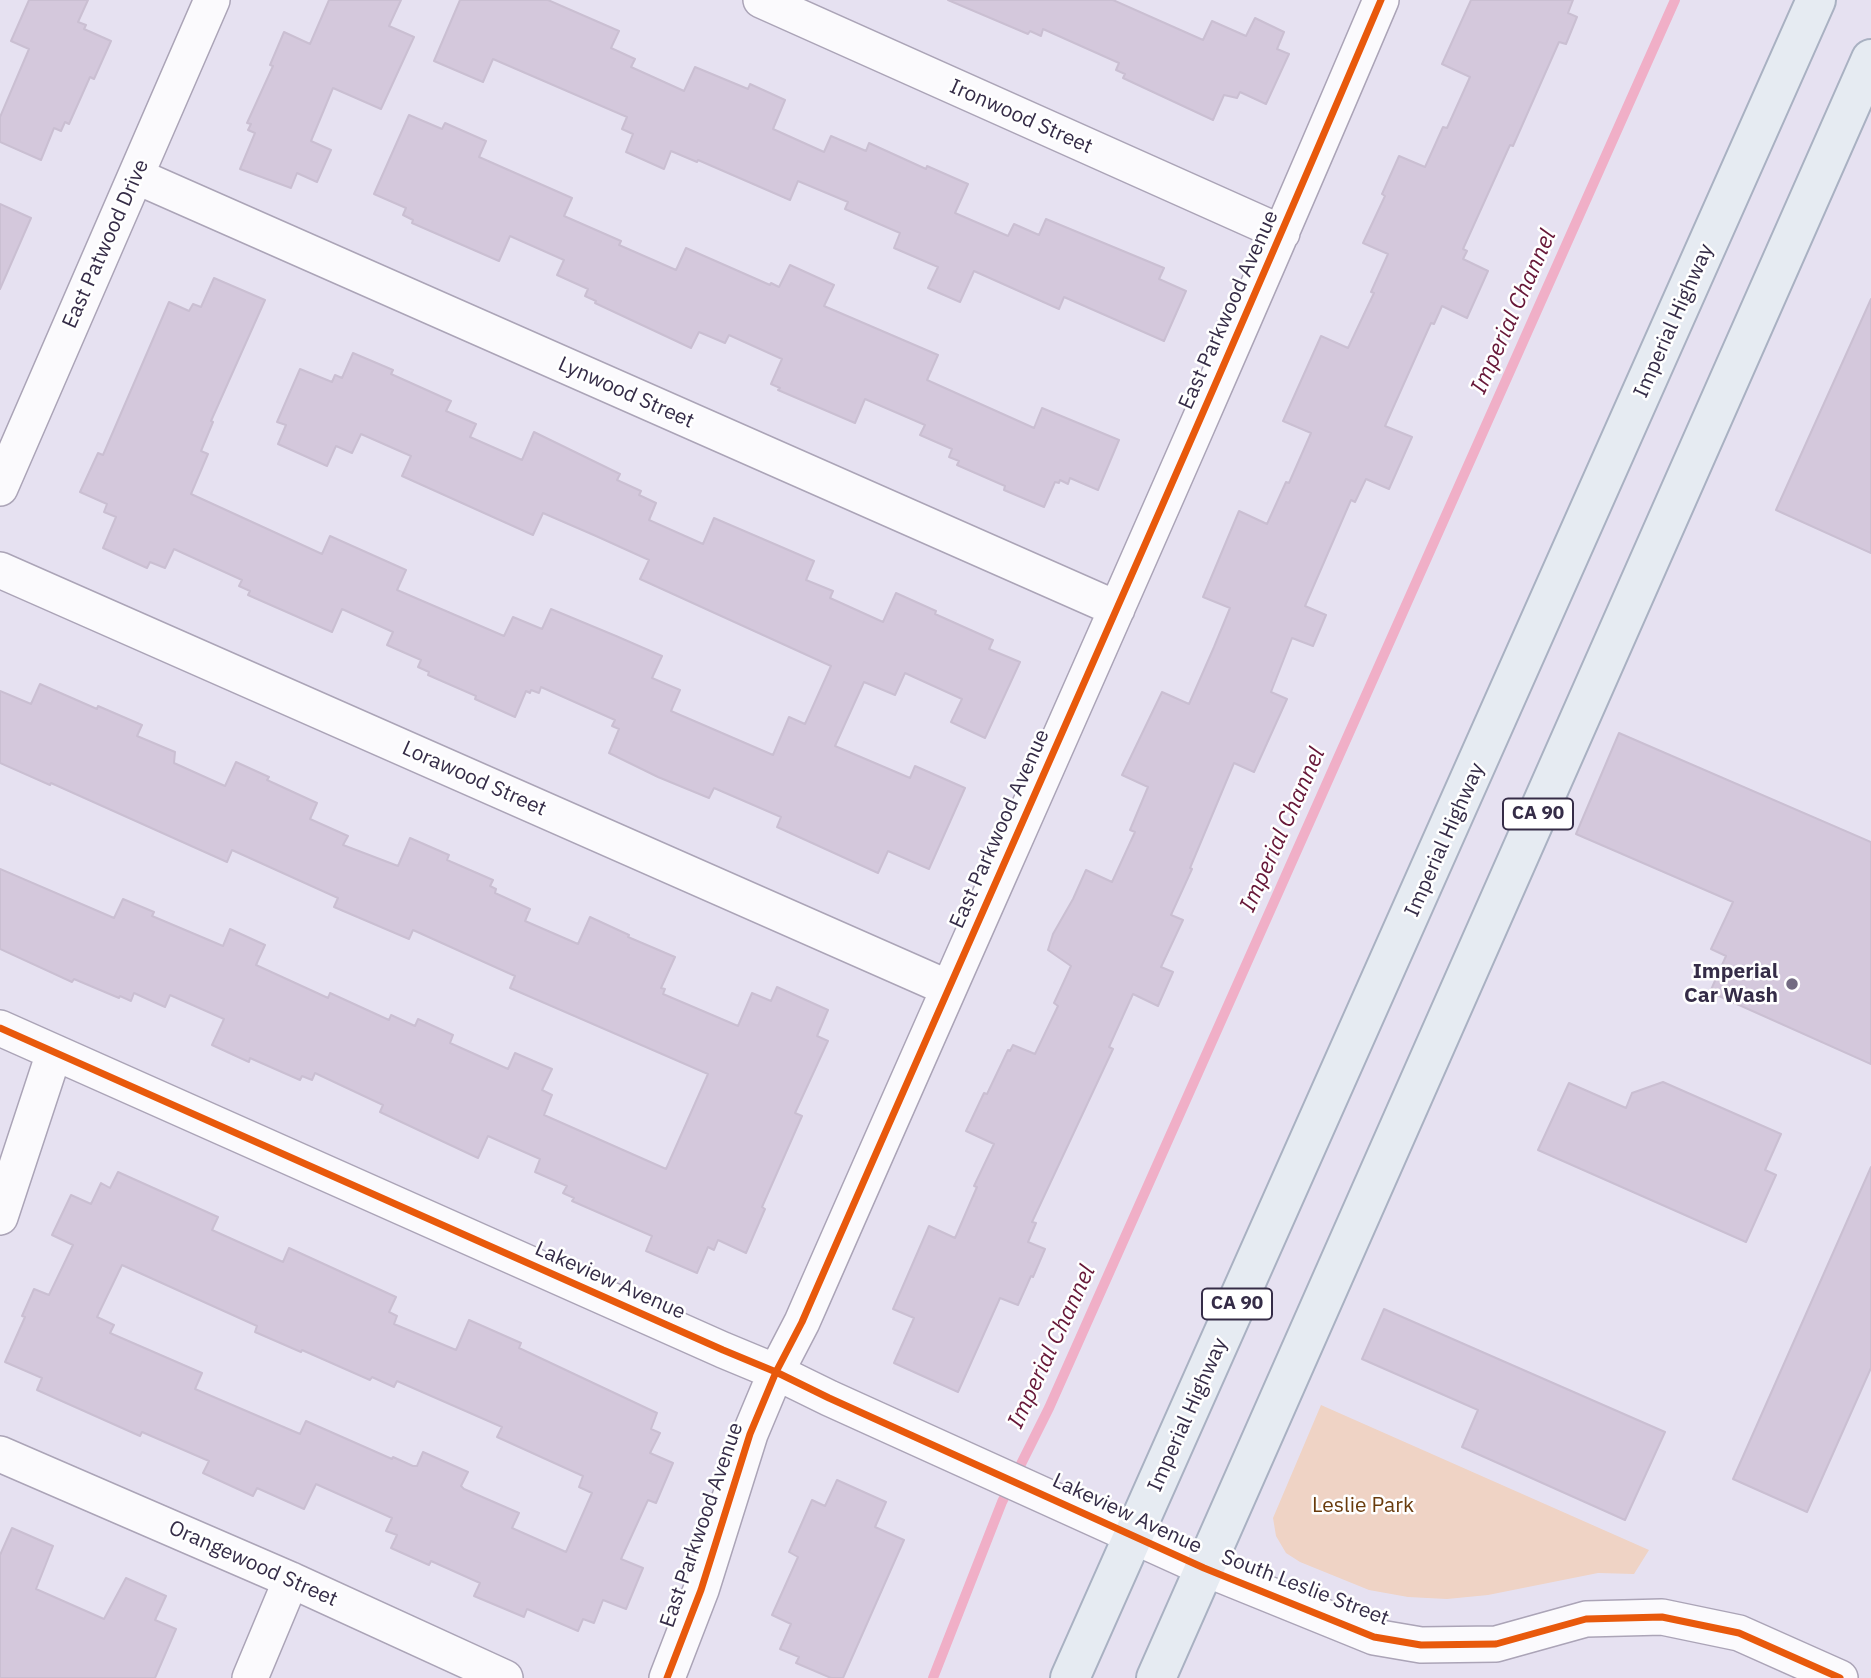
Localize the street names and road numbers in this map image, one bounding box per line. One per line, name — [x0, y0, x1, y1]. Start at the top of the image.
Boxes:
street label: Ironwood Street — [946, 74, 1096, 160]
street label: East Patwood Drive — [57, 156, 155, 332]
street label: East Parkwood Avenue — [1174, 207, 1284, 413]
street label: Imperial Highway — [1629, 240, 1719, 402]
street label: Lynwood Street — [554, 352, 698, 434]
street label: East Parkwood Avenue — [945, 726, 1055, 932]
street label: Lorawood Street — [398, 736, 550, 822]
street label: Imperial Highway — [1400, 759, 1490, 921]
road number: CA 90 — [1503, 799, 1573, 830]
street label: Lakeview Avenue — [531, 1237, 689, 1325]
road number: CA 90 — [1202, 1288, 1272, 1320]
street label: Imperial Highway — [1143, 1334, 1233, 1496]
street label: East Parkwood Avenue — [655, 1419, 749, 1631]
street label: Lakeview Avenue — [1048, 1468, 1206, 1560]
street label: Orangewood Street — [165, 1515, 341, 1613]
street label: South Leslie Street — [1218, 1544, 1392, 1632]

